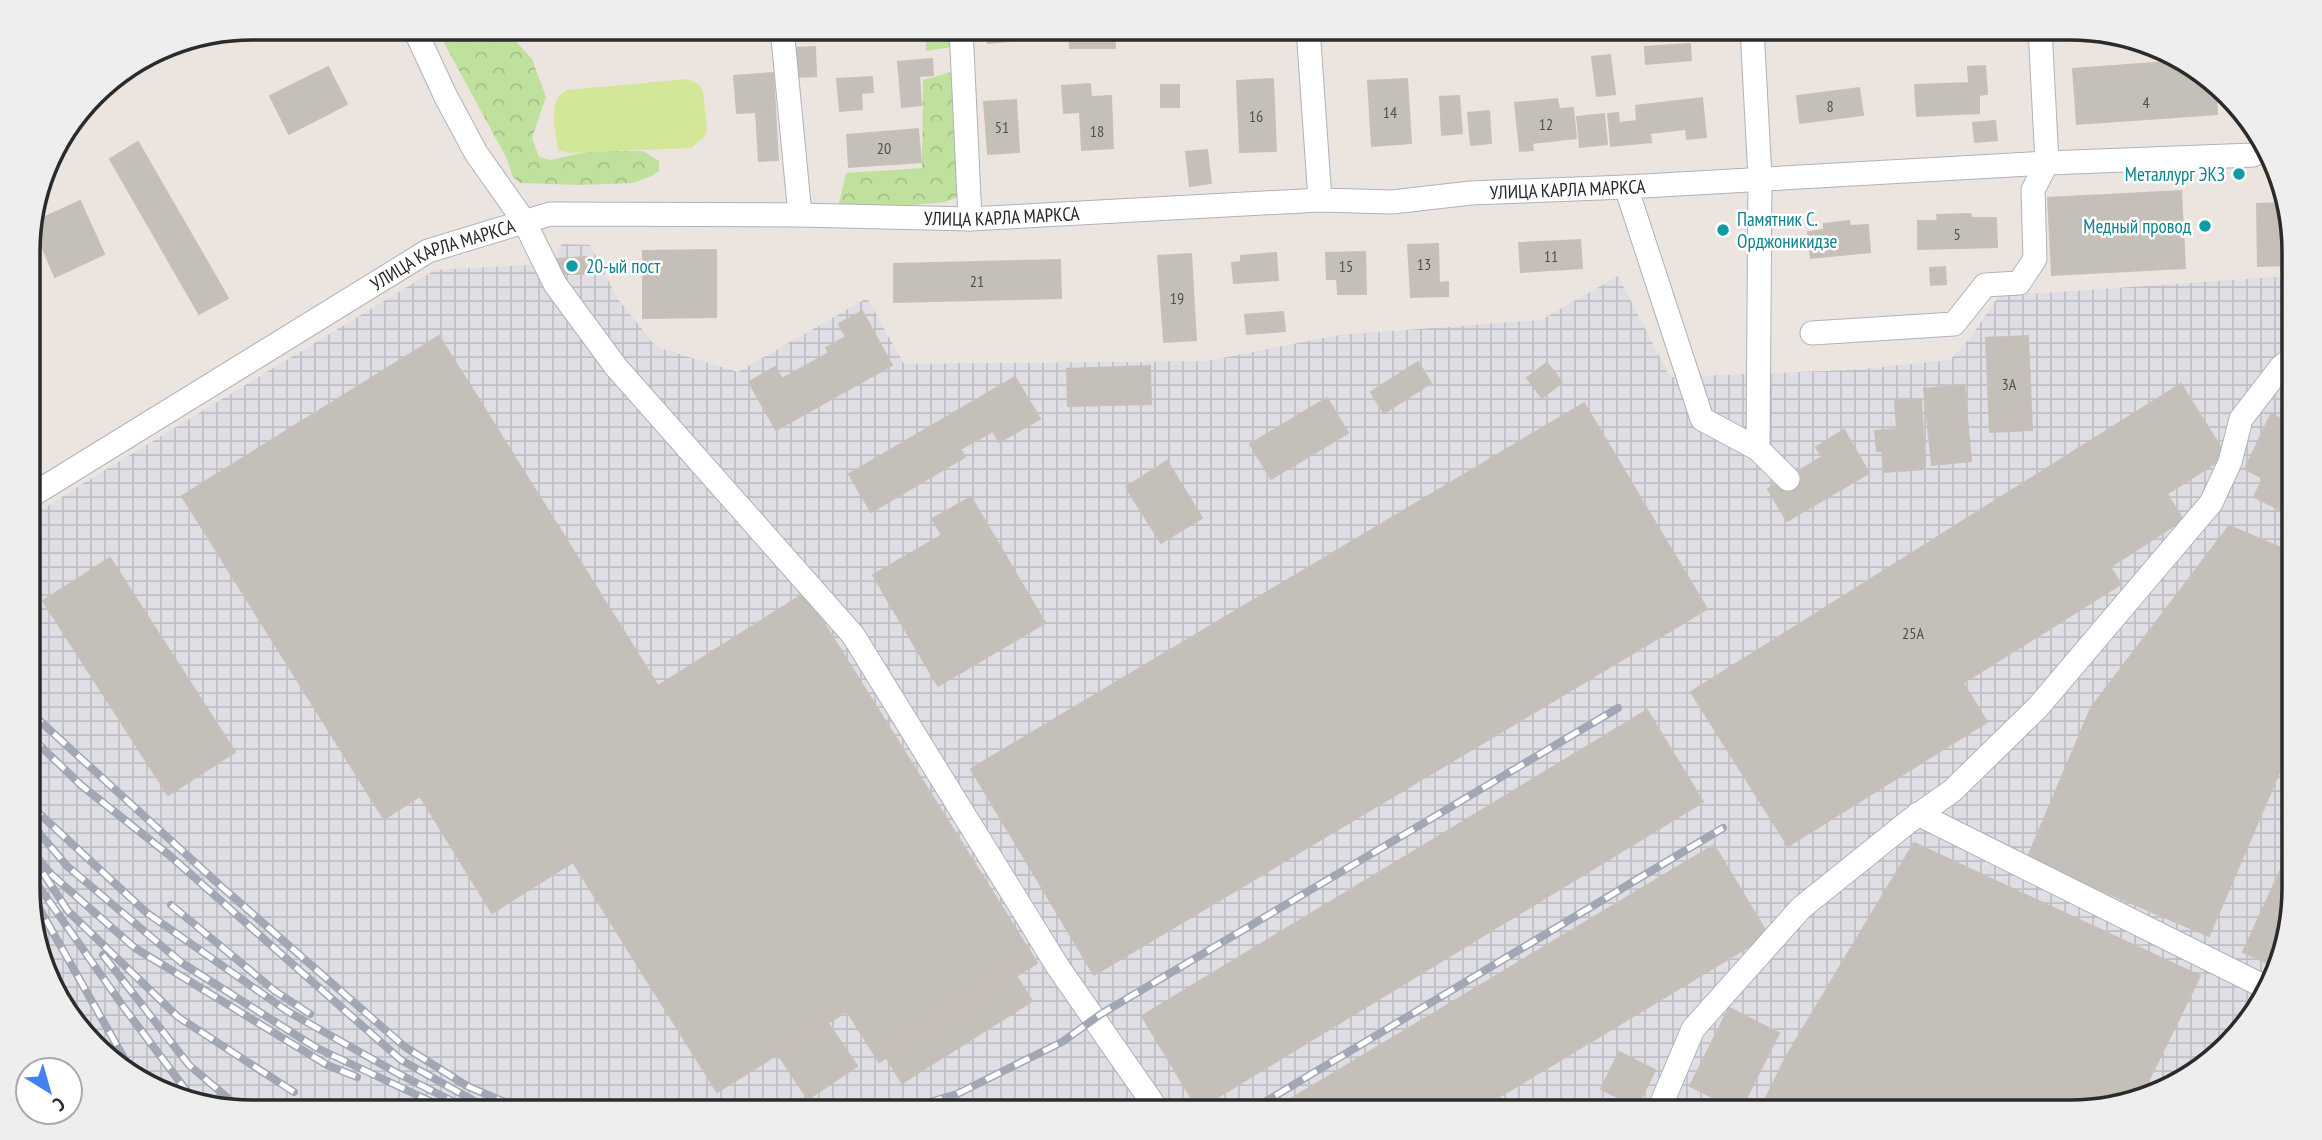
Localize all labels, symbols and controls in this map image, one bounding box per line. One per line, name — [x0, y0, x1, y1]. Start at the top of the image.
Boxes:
house number: 4 — [2142, 92, 2150, 112]
house number: 8 — [1826, 96, 1834, 116]
house number: 14 — [1383, 102, 1397, 122]
house number: 16 — [1249, 106, 1263, 126]
house number: 12 — [1539, 114, 1553, 134]
house number: 51 — [995, 117, 1009, 137]
house number: 18 — [1090, 121, 1104, 141]
house number: 20 — [877, 138, 891, 158]
place label: Металлург ЭКЗ — [2125, 162, 2225, 186]
marker: Металлург ЭКЗ — [2231, 166, 2247, 182]
street label: УЛИЦА КАРЛА МАРКСА — [1489, 174, 1646, 204]
street label: УЛИЦА КАРЛА МАРКСА — [924, 201, 1080, 231]
place label: Памятник С. Орджоникидзе — [1737, 207, 1838, 253]
street label: УЛИЦА КАРЛА МАРКСА — [366, 213, 518, 296]
place label: Медный провод — [2083, 214, 2192, 238]
marker: Медный провод — [2197, 218, 2213, 234]
marker: Памятник С. Орджоникидзе — [1715, 222, 1731, 238]
house number: 5 — [1953, 224, 1961, 244]
house number: 11 — [1544, 246, 1558, 266]
place label: 20-ый пост — [586, 254, 661, 278]
house number: 13 — [1417, 254, 1431, 274]
house number: 15 — [1339, 256, 1353, 276]
marker: 20-ый пост — [564, 258, 580, 274]
house number: 21 — [970, 271, 984, 291]
house number: 19 — [1170, 288, 1184, 308]
house number: 3А — [2002, 374, 2017, 394]
house number: 25А — [1902, 623, 1924, 643]
north arrow — [14, 1056, 84, 1126]
text: С — [48, 1092, 70, 1117]

